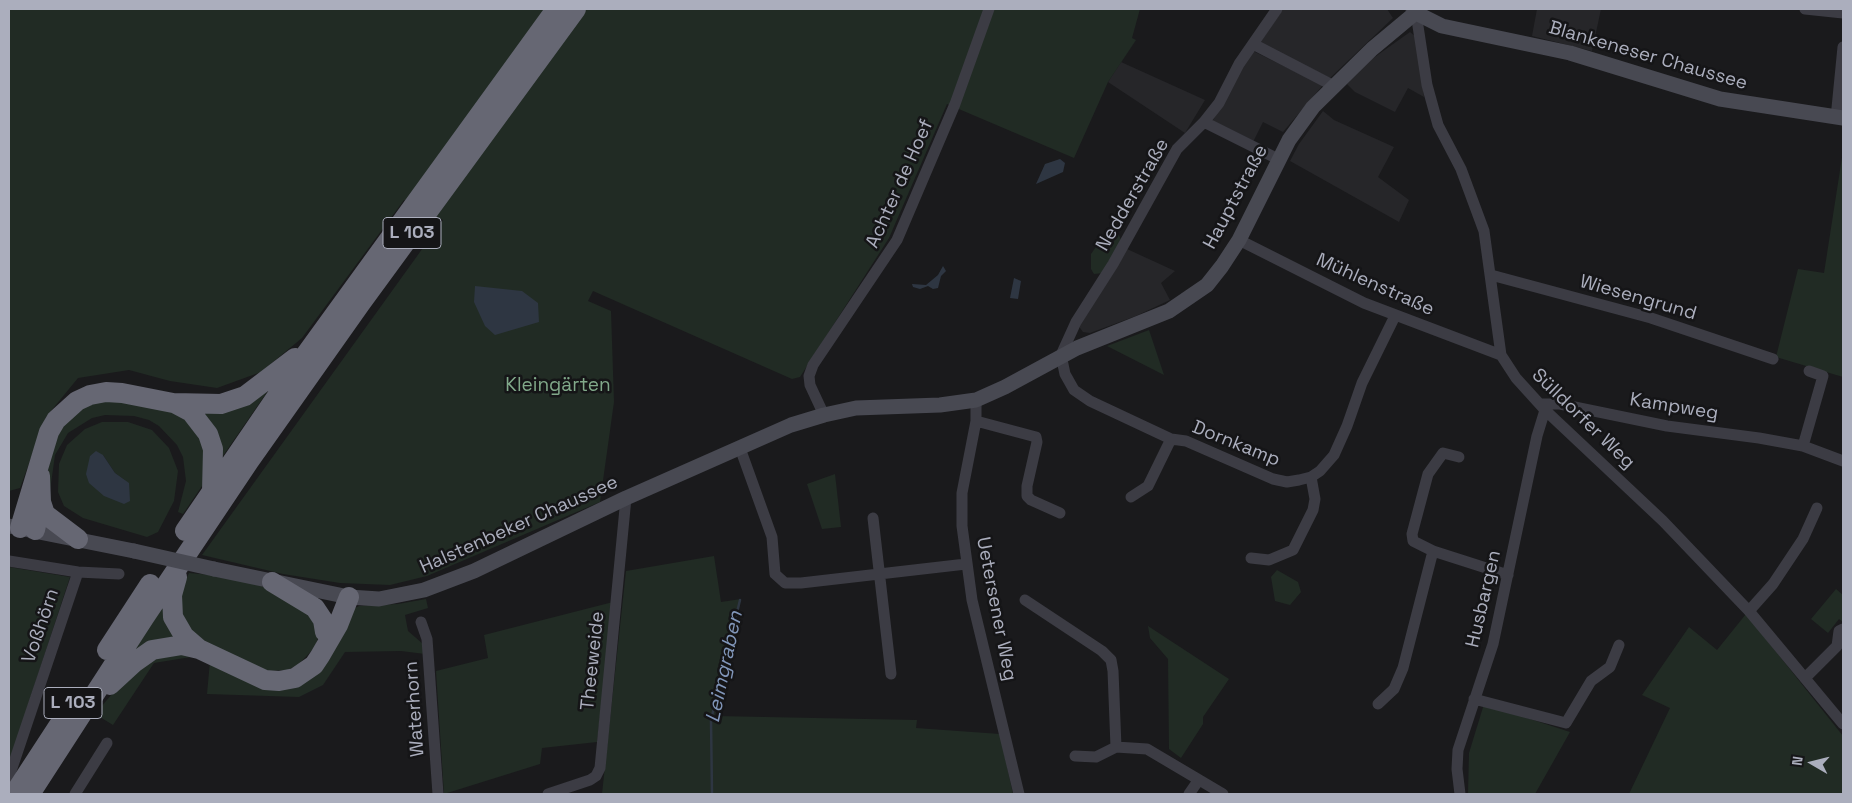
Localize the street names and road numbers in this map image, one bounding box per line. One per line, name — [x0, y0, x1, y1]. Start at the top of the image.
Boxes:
street label: Blankeneser Chaussee — [1546, 17, 1750, 95]
street label: Achter de Hoef — [861, 116, 939, 252]
street label: Nedderstraße — [1092, 135, 1174, 255]
street label: Hauptstraße — [1199, 141, 1273, 253]
road number: L 103 — [383, 218, 441, 248]
street label: Mühlenstraße — [1312, 249, 1438, 321]
street label: Wiesengrund — [1577, 270, 1699, 326]
street label: Sülldorfer Weg — [1527, 364, 1639, 474]
street label: Kampweg — [1628, 389, 1720, 425]
street label: Dornkamp — [1189, 416, 1283, 472]
street label: Halstenbeker Chaussee — [416, 471, 622, 579]
street label: Uetersener Weg — [971, 535, 1021, 683]
street label: Husbargen — [1462, 548, 1506, 650]
street label: Voßhörn — [18, 586, 64, 666]
street label: Theeweide — [576, 610, 610, 712]
street label: Waterhorn — [400, 660, 430, 758]
road number: L 103 — [44, 688, 102, 718]

